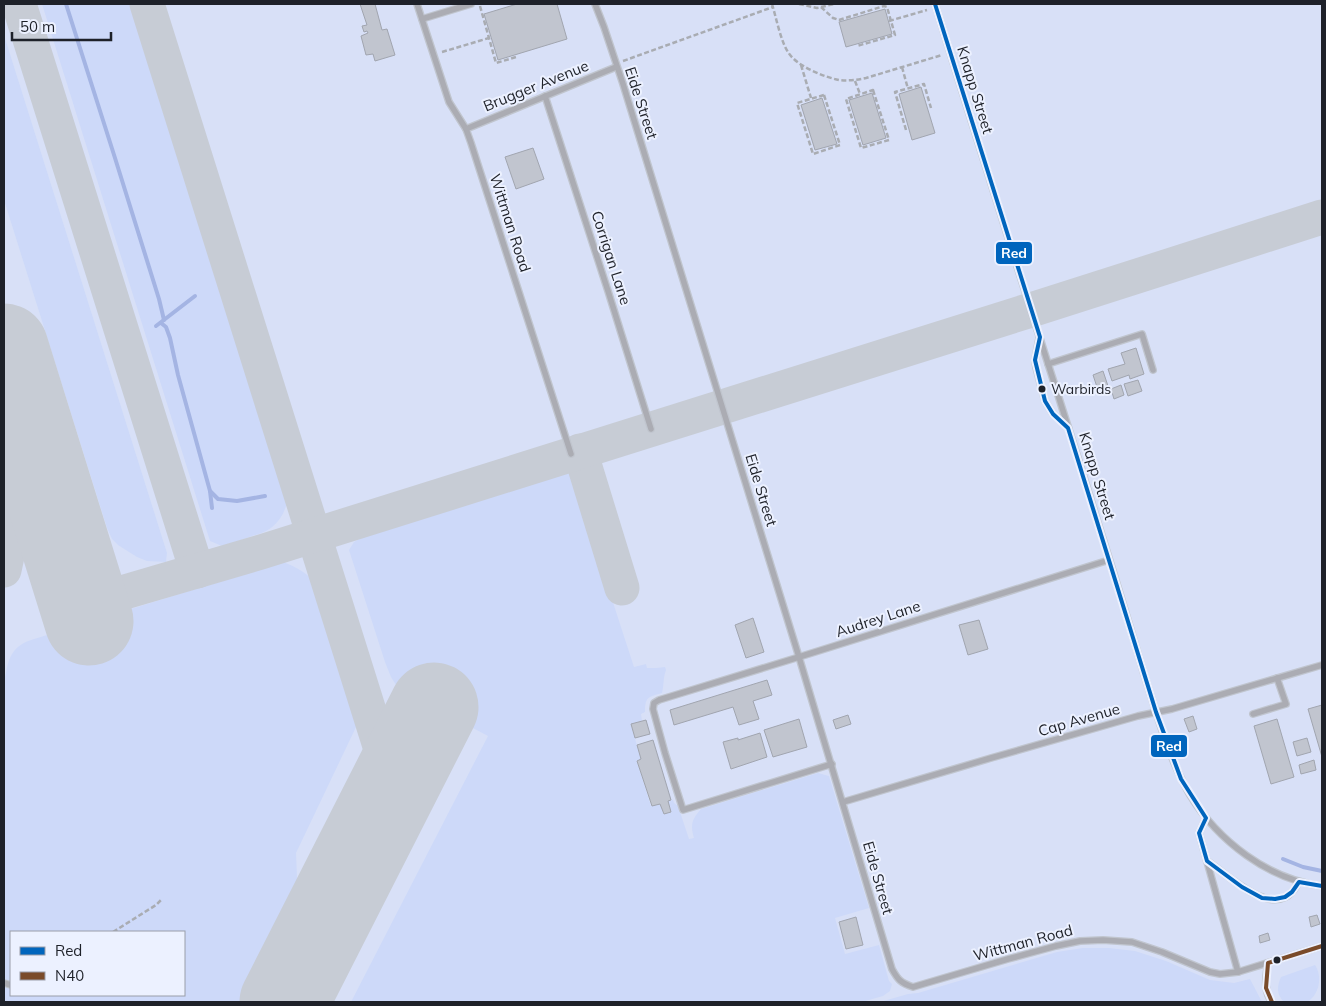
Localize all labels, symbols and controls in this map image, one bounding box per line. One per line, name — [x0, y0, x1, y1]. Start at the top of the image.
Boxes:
scale bar — [12, 10, 111, 42]
text: 50 m — [20, 17, 55, 36]
street label: Knapp Street — [953, 44, 998, 136]
street label: Brugger Avenue — [480, 56, 591, 115]
street label: Eide Street — [621, 64, 662, 141]
street label: Wittman Road — [486, 171, 535, 274]
street label: Corrigan Lane — [587, 208, 636, 307]
line badge: Red — [995, 241, 1033, 265]
text: Red — [1001, 244, 1027, 262]
place label: Warbirds — [1051, 380, 1111, 398]
marker: Warbirds — [1037, 384, 1047, 394]
street label: Knapp Street — [1075, 430, 1120, 522]
street label: Eide Street — [741, 451, 782, 528]
street label: Audrey Lane — [833, 596, 923, 641]
street label: Cap Avenue — [1036, 699, 1122, 740]
line badge: Red — [1150, 734, 1188, 758]
text: Red — [1156, 737, 1182, 755]
street label: Eide Street — [859, 839, 898, 917]
street label: Wittman Road — [971, 920, 1075, 965]
legend — [10, 931, 185, 996]
text: Red — [55, 941, 82, 960]
unlabelled marker — [1272, 955, 1282, 965]
text: N40 — [55, 966, 84, 985]

